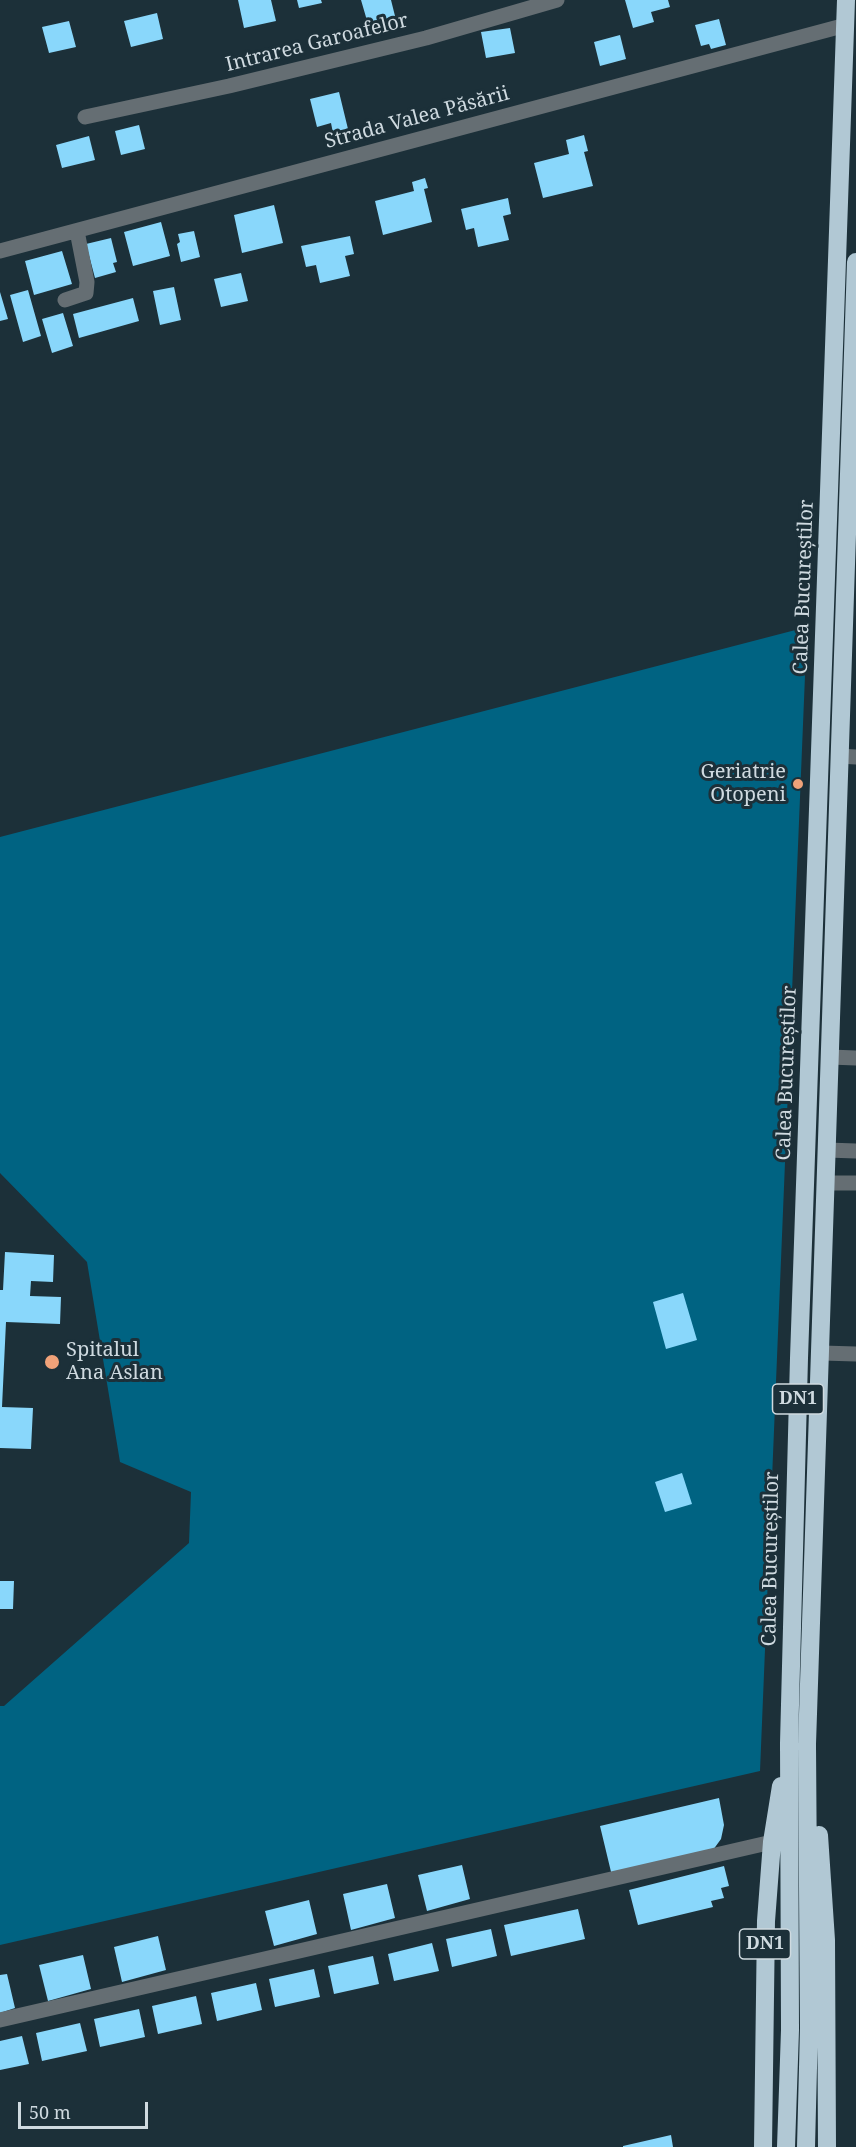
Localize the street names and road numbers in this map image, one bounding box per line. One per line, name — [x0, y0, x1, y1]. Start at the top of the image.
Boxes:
street label: Intrarea Garoafelor — [223, 9, 411, 77]
street label: Strada Valea Păsării — [322, 82, 512, 154]
street label: Calea Bucureștilor — [789, 499, 819, 675]
street label: Calea Bucureștilor — [772, 985, 802, 1161]
road number: DN1 — [772, 1384, 824, 1414]
street label: Calea Bucureștilor — [757, 1471, 785, 1647]
road number: DN1 — [740, 1929, 790, 1959]

